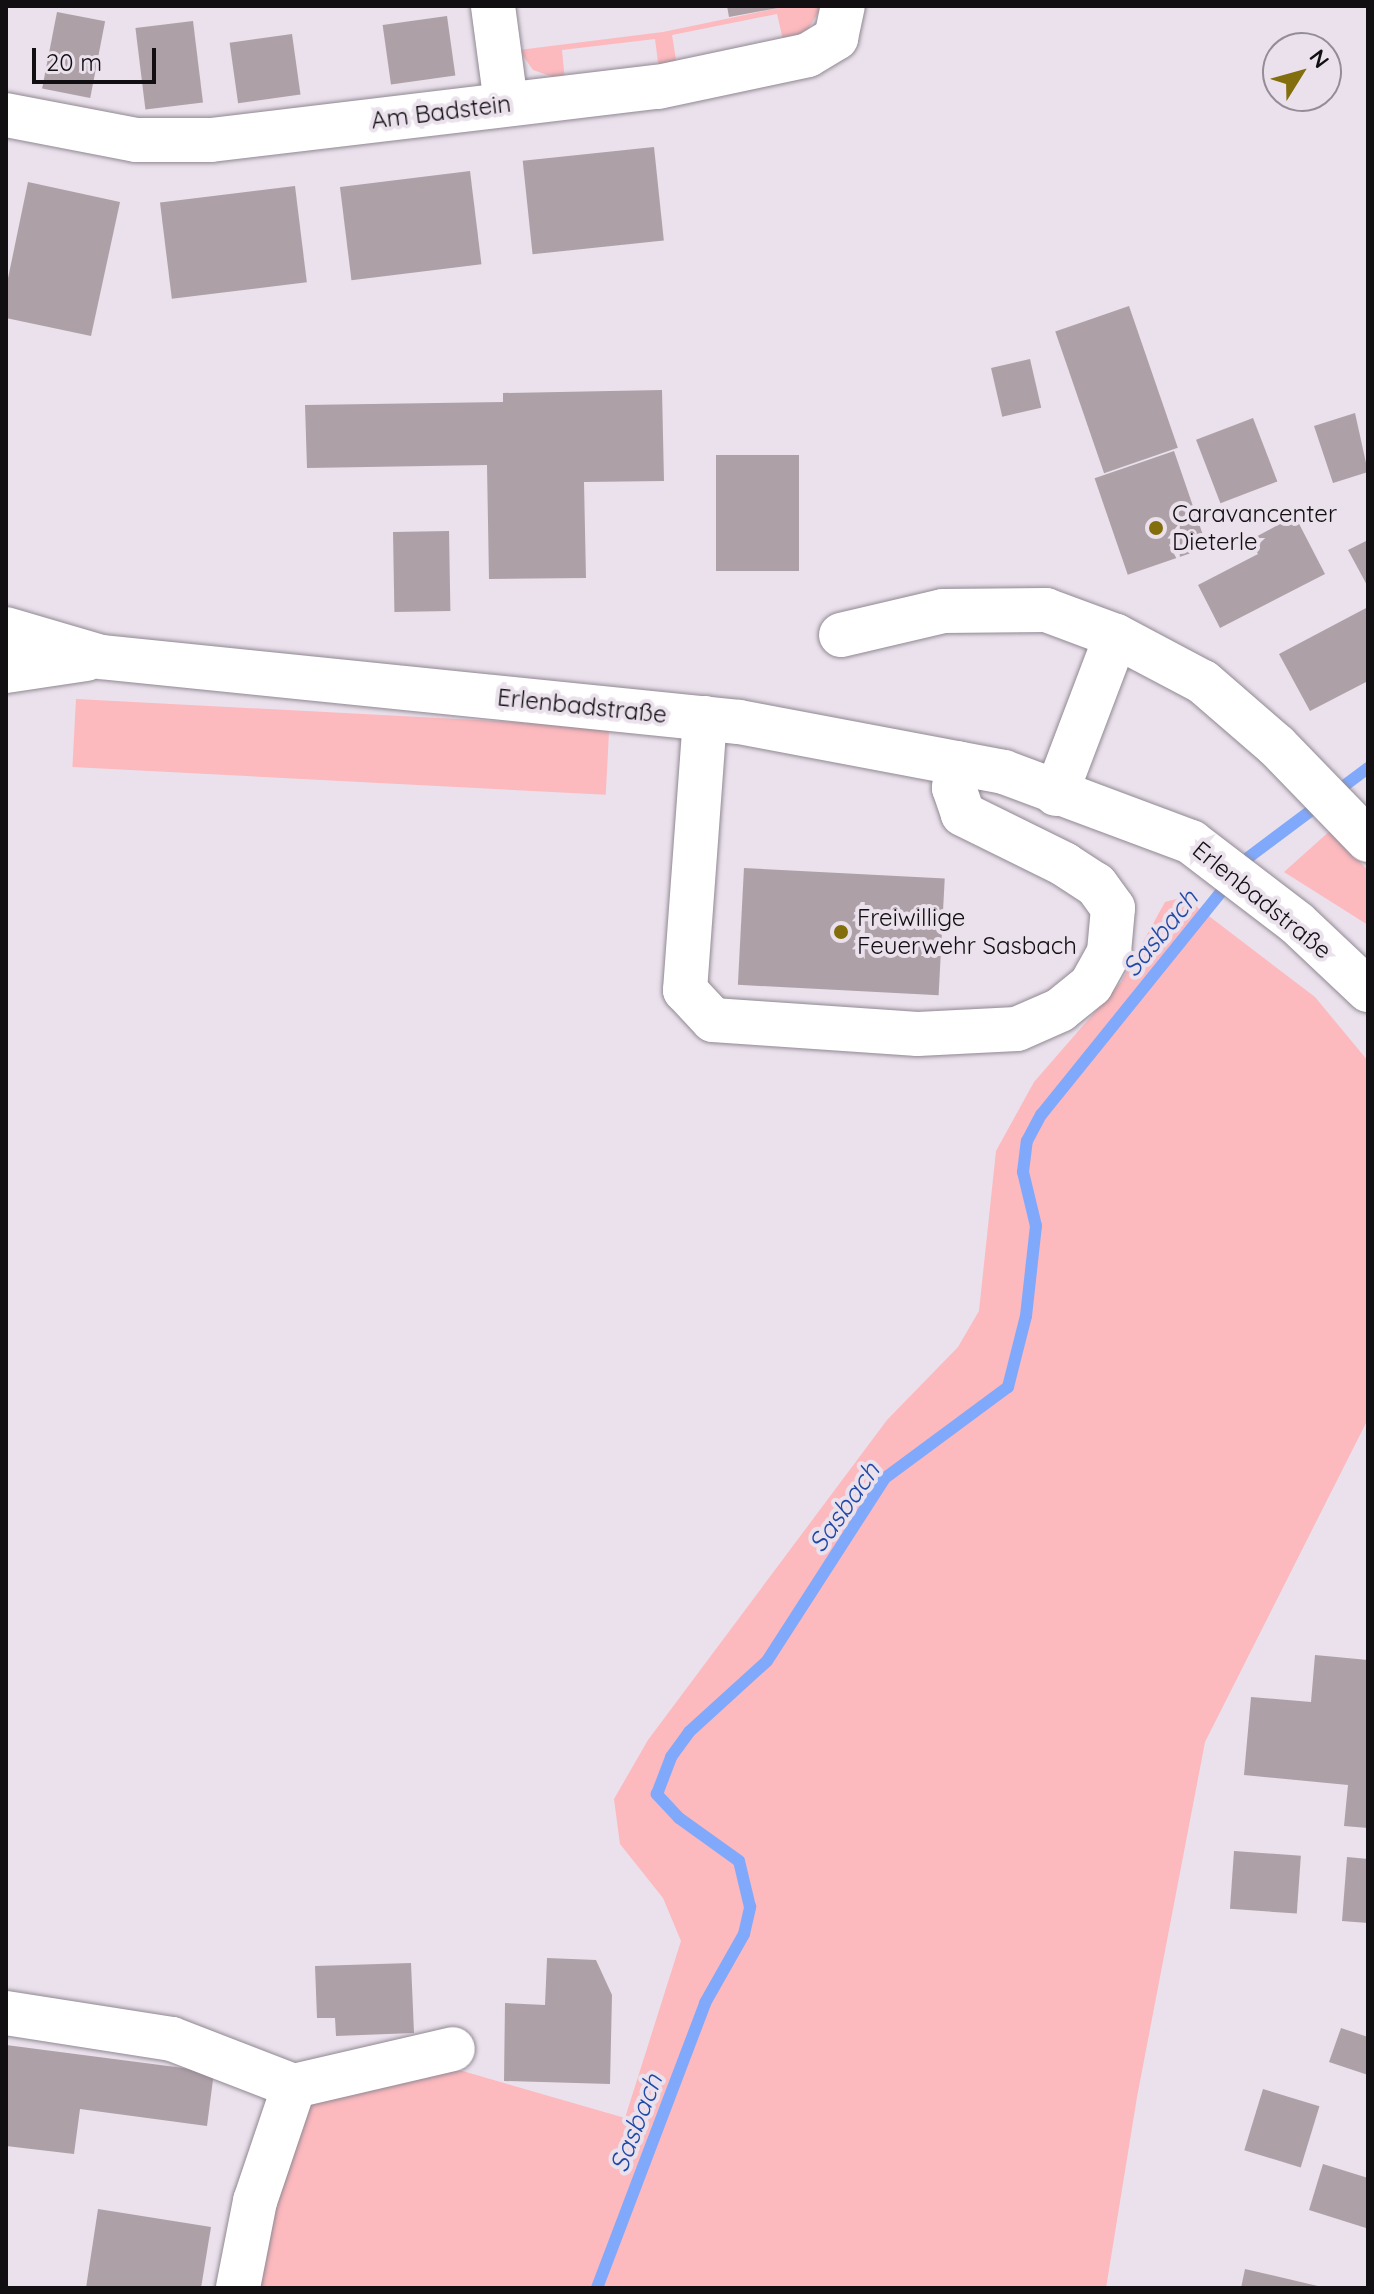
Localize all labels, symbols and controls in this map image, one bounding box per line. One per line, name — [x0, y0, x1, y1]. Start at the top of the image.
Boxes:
scale bar — [36, 32, 160, 82]
north arrow — [1262, 32, 1342, 112]
text: N — [1304, 44, 1336, 74]
text: 20 m — [46, 47, 102, 77]
street label: Am Badstein — [370, 89, 512, 135]
place label: Caravancenter Dieterle — [1172, 500, 1337, 556]
marker: Caravancenter Dieterle — [1147, 519, 1165, 537]
street label: Erlenbadstraße — [496, 683, 668, 729]
street label: Erlenbadstraße — [1187, 835, 1337, 965]
water label: Sasbach — [1116, 883, 1204, 983]
place label: Freiwillige Feuerwehr Sasbach — [857, 904, 1077, 960]
marker: Freiwillige Feuerwehr Sasbach — [832, 923, 850, 941]
water label: Sasbach — [802, 1456, 886, 1558]
water label: Sasbach — [603, 2070, 669, 2176]

